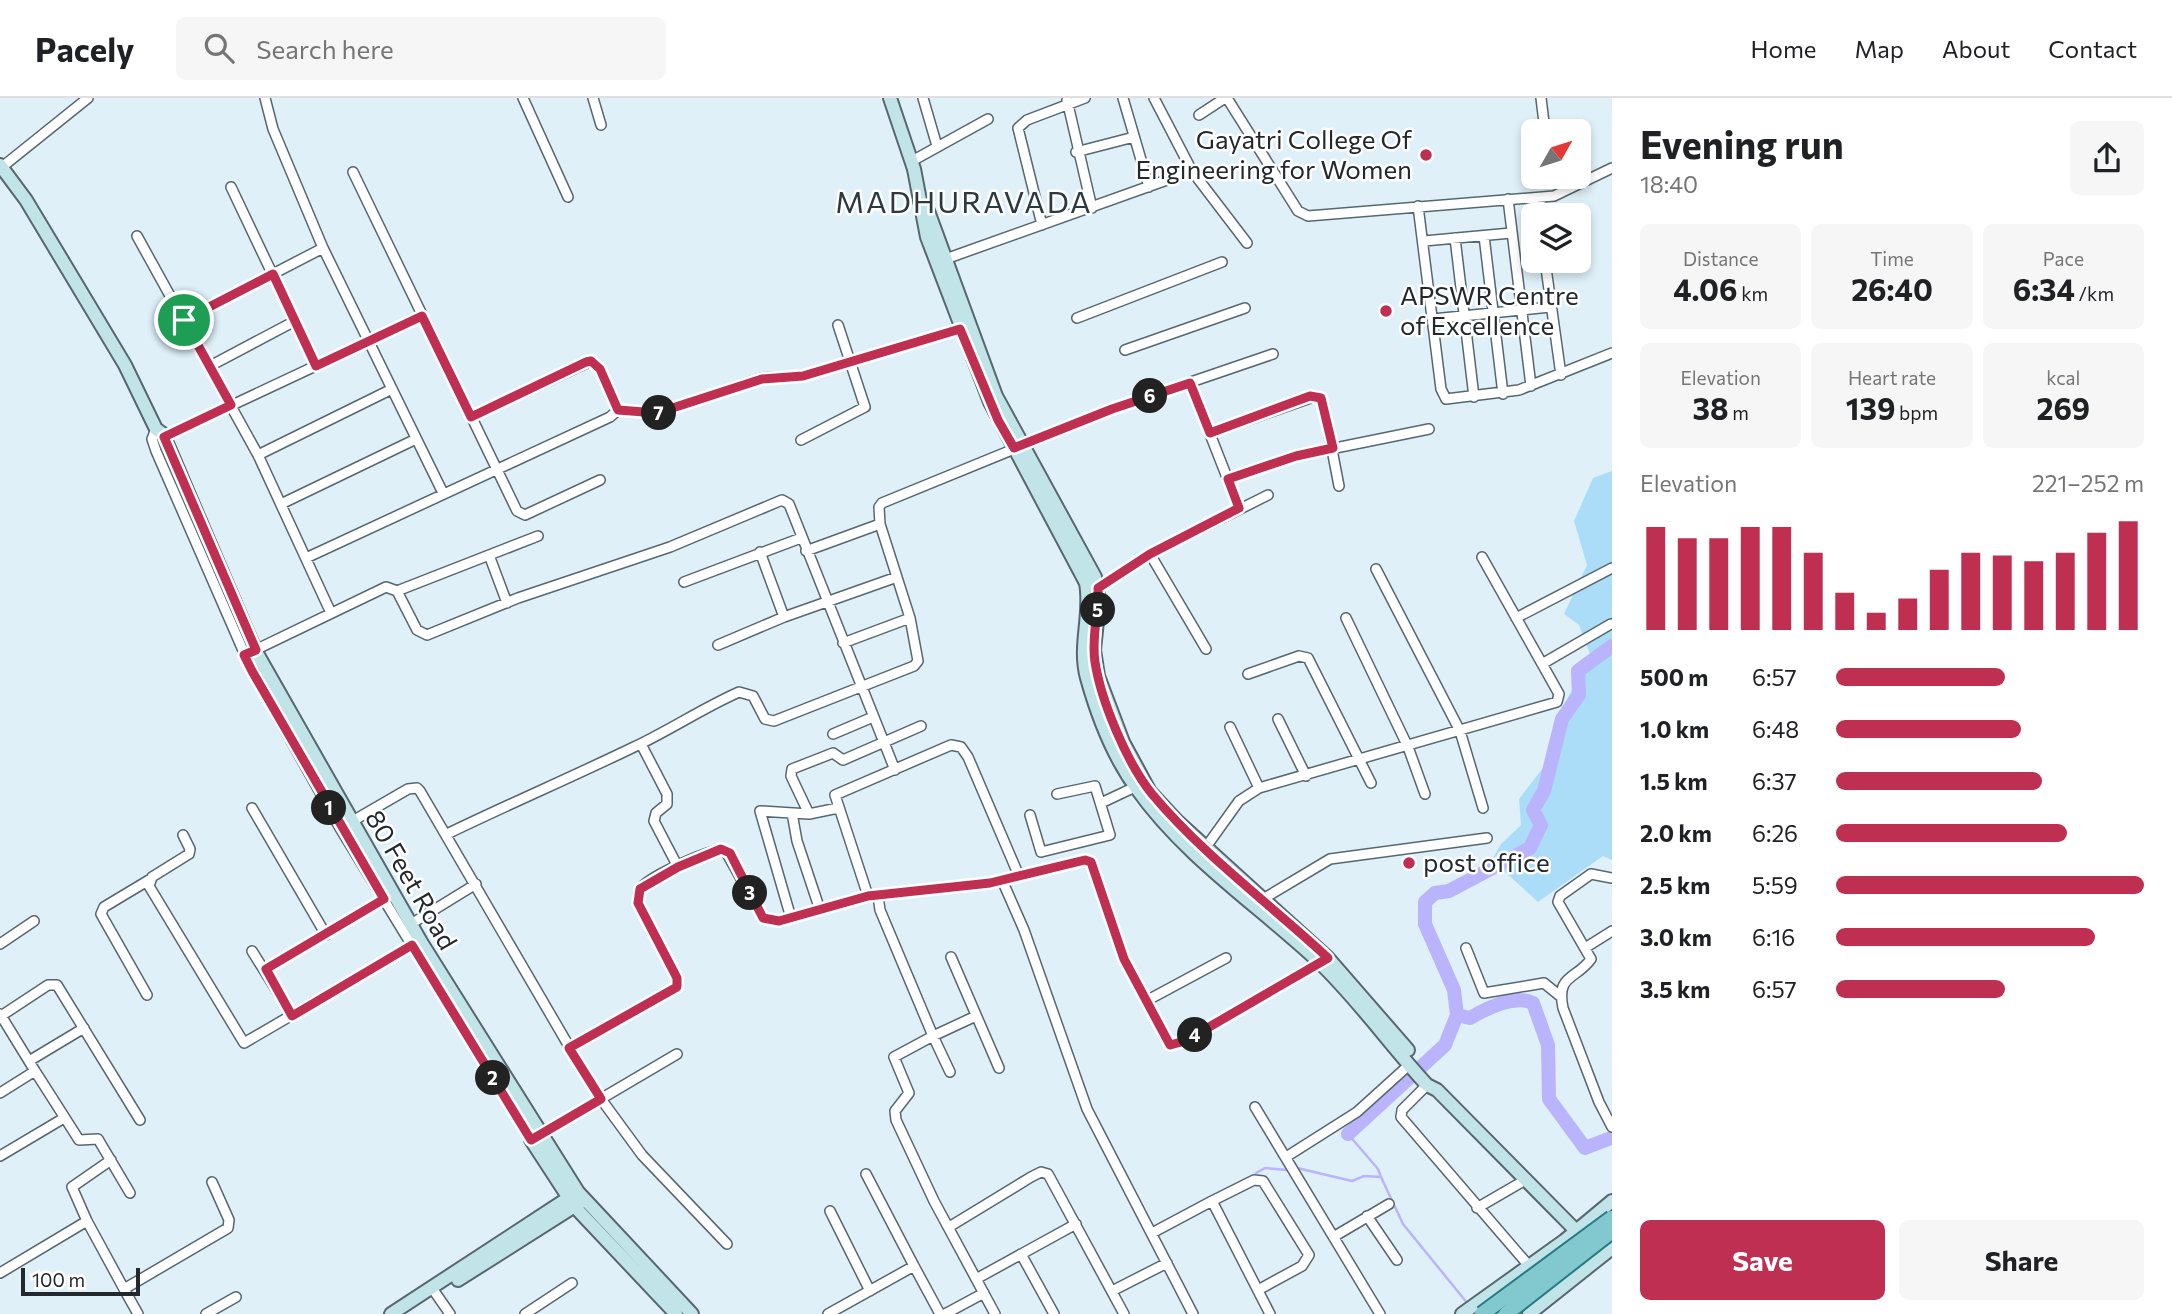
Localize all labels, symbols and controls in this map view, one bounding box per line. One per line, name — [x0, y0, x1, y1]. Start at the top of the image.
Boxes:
search box — [176, 17, 666, 80]
text: Pacely — [35, 28, 134, 69]
icon: search — [200, 29, 238, 67]
text: Search here — [256, 33, 394, 64]
text: Home — [1751, 34, 1817, 63]
text: Map — [1855, 34, 1904, 63]
text: About — [1942, 34, 2010, 63]
text: Contact — [2048, 34, 2137, 63]
north arrow — [1521, 119, 1591, 189]
map controls — [1521, 119, 1591, 273]
text: Evening run — [1640, 120, 1844, 167]
button: share — [2070, 121, 2144, 195]
place label: Gayatri College Of Engineering for Women — [1135, 123, 1413, 184]
marker: Gayatri College Of Engineering for Women — [1418, 147, 1434, 163]
text: 18:40 — [1640, 170, 1698, 198]
district label: MADHURAVADA — [835, 182, 1093, 219]
button: layers — [1521, 203, 1591, 273]
text: Distance — [1683, 247, 1758, 270]
text: Time — [1870, 247, 1914, 270]
text: Pace — [2043, 247, 2084, 270]
text: 4.06 — [1673, 270, 1738, 307]
text: 26:40 — [1851, 270, 1933, 307]
text: 6:34 — [2013, 270, 2075, 307]
place label: APSWR Centre of Excellence — [1400, 279, 1579, 340]
text: km — [1738, 282, 1768, 305]
text: /km — [2075, 282, 2114, 305]
pin — [154, 290, 214, 350]
icon: arrive — [165, 301, 203, 339]
marker: APSWR Centre of Excellence — [1378, 303, 1394, 319]
text: Elevation — [1681, 366, 1761, 389]
text: Heart rate — [1848, 366, 1936, 389]
text: kcal — [2046, 366, 2080, 389]
pin: 6 — [1132, 378, 1168, 414]
text: 6 — [1144, 384, 1155, 407]
text: 38 — [1693, 389, 1729, 426]
text: 139 — [1846, 389, 1895, 426]
text: 269 — [2037, 389, 2090, 426]
pin: 7 — [642, 396, 676, 430]
text: 7 — [653, 401, 664, 424]
text: m — [1729, 401, 1749, 424]
text: bpm — [1895, 401, 1938, 424]
text: Elevation — [1640, 469, 1737, 497]
text: 221–252 m — [2032, 469, 2144, 497]
pin: 5 — [1080, 592, 1116, 628]
text: 5 — [1092, 598, 1103, 621]
text: 500 m — [1640, 663, 1708, 691]
text: 6:57 — [1752, 663, 1797, 691]
text: 1.0 km — [1640, 715, 1709, 743]
text: 6:48 — [1752, 715, 1799, 743]
text: 1.5 km — [1640, 767, 1708, 795]
text: 6:37 — [1752, 767, 1797, 795]
pin: 1 — [312, 790, 346, 826]
text: 1 — [324, 796, 333, 819]
street label: 80 Feet Road — [360, 804, 465, 954]
text: 2.0 km — [1640, 819, 1712, 847]
text: 6:26 — [1752, 819, 1798, 847]
place label: post office — [1423, 846, 1550, 877]
marker: post office — [1401, 855, 1417, 871]
text: 2.5 km — [1640, 871, 1710, 899]
text: 5:59 — [1752, 871, 1798, 899]
pin: 3 — [732, 876, 768, 910]
text: 3 — [744, 881, 755, 904]
text: 3.0 km — [1640, 923, 1712, 951]
text: 6:16 — [1752, 923, 1795, 951]
text: 3.5 km — [1640, 975, 1710, 1003]
text: 6:57 — [1752, 975, 1797, 1003]
pin: 4 — [1178, 1018, 1212, 1052]
text: 4 — [1189, 1023, 1200, 1046]
pin: 2 — [476, 1060, 510, 1096]
text: 2 — [487, 1066, 498, 1089]
button: Save — [1640, 1220, 1885, 1300]
button: Share — [1899, 1220, 2144, 1300]
scale bar — [21, 1265, 140, 1297]
text: 100 m — [32, 1268, 85, 1291]

